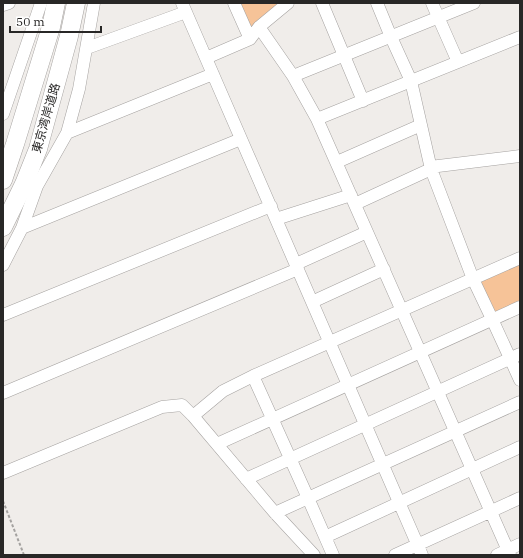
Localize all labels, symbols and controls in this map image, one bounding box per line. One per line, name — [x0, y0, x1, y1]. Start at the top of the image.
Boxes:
scale bar — [10, 8, 101, 34]
text: 50 m — [16, 14, 45, 29]
street label: 東京湾岸道路 — [28, 81, 63, 155]

